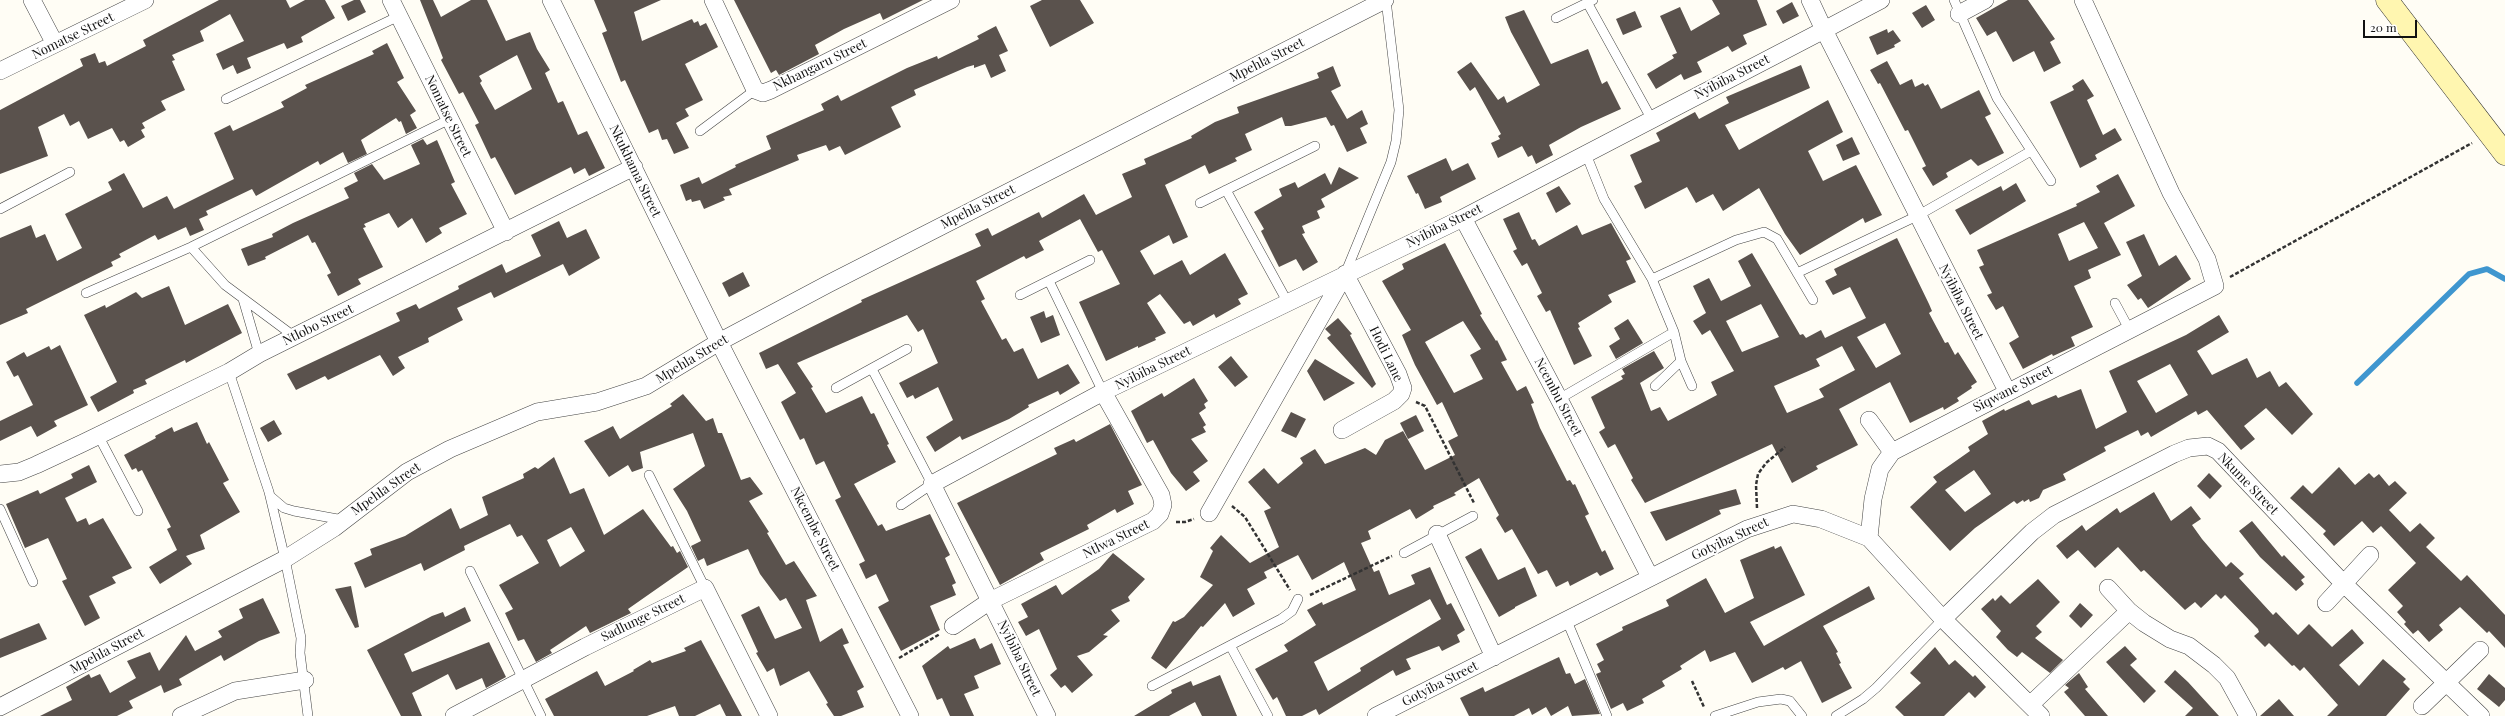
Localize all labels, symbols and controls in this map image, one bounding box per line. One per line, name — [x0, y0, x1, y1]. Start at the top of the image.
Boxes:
street label: Nomatse Street — [29, 9, 117, 63]
scale bar — [2365, 12, 2419, 38]
text: 20 m — [2370, 19, 2397, 35]
street label: Mpehla Street — [1227, 35, 1307, 85]
street label: Nkhangaru Street — [771, 36, 869, 94]
street label: Nyibiba Street — [1692, 51, 1772, 103]
street label: Nomatse Street — [421, 72, 475, 160]
street label: Nkukhama Street — [606, 122, 664, 220]
street label: Mpehla Street — [938, 182, 1018, 232]
street label: Nyibiba Street — [1404, 201, 1484, 251]
street label: Nyibiba Street — [1935, 262, 1987, 342]
street label: Ntlobo Street — [280, 301, 356, 349]
street label: Hodi Lane — [1366, 324, 1406, 384]
street label: Mpehla Street — [653, 331, 731, 387]
street label: Nyibiba Street — [1113, 343, 1193, 393]
street label: Ncembu Street — [1531, 355, 1585, 439]
street label: Siqwane Street — [1971, 362, 2055, 416]
street label: Nkume Street — [2215, 450, 2281, 518]
street label: Mpehla Street — [348, 459, 424, 519]
street label: Nkcembe Street — [787, 484, 843, 574]
street label: Gotyiba Street — [1689, 514, 1771, 564]
street label: Ntlwa Street — [1080, 516, 1152, 562]
street label: Sadlunge Street — [599, 591, 687, 645]
street label: Nyibiba Street — [994, 618, 1044, 698]
street label: Mpehla Street — [67, 625, 147, 677]
street label: Gotyiba Street — [1399, 658, 1481, 710]

